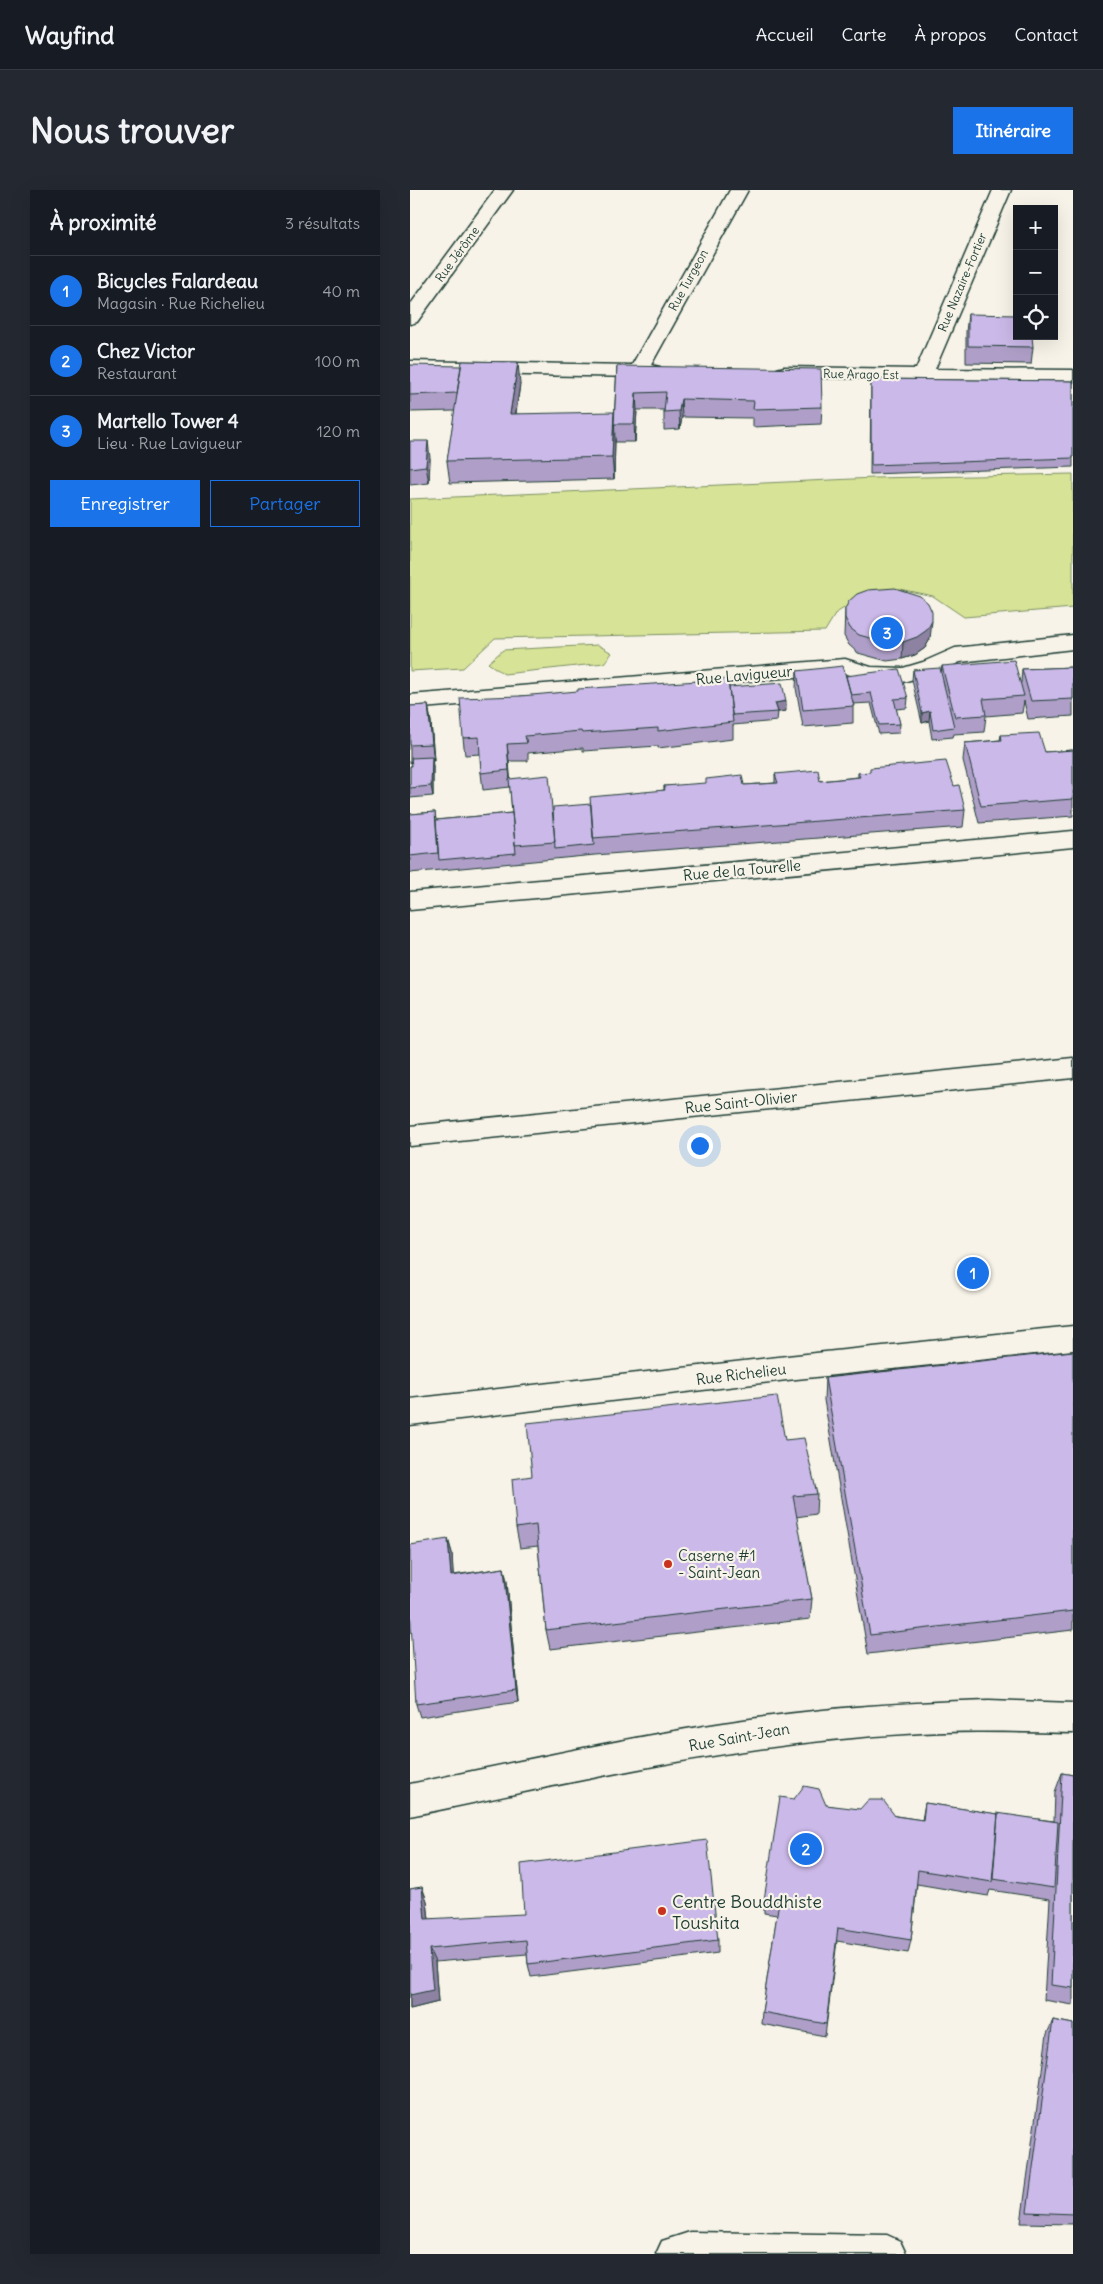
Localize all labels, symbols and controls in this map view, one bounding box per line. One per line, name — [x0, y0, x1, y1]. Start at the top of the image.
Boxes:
text: Wayfind — [25, 20, 114, 50]
text: Accueil — [756, 23, 814, 46]
text: Carte — [842, 23, 887, 46]
text: À propos — [915, 23, 986, 46]
text: Contact — [1014, 23, 1078, 46]
button: Itinéraire — [953, 107, 1073, 154]
text: Nous trouver — [30, 108, 234, 152]
map controls — [1013, 205, 1058, 340]
button: + — [1013, 205, 1058, 250]
text: À proximité — [50, 209, 157, 236]
text: 3 résultats — [285, 213, 360, 233]
street label: Rue Jérôme — [432, 223, 482, 285]
street label: Rue Nazaire-Fortier — [934, 230, 990, 334]
street label: Rue Turgeon — [665, 247, 711, 313]
button: − — [1013, 250, 1058, 295]
text: Bicycles Falardeau — [97, 269, 258, 293]
text: 1 — [63, 281, 69, 301]
text: 40 m — [322, 281, 360, 301]
text: Magasin · Rue Richelieu — [97, 293, 265, 313]
button: locate — [1013, 295, 1058, 340]
text: Chez Victor — [97, 339, 195, 363]
text: 2 — [62, 351, 70, 371]
text: 100 m — [315, 351, 360, 371]
text: Restaurant — [97, 363, 177, 383]
street label: Rue Arago Est — [823, 366, 899, 382]
text: Martello Tower 4 — [97, 409, 239, 433]
text: 3 — [61, 421, 71, 441]
text: 120 m — [317, 421, 360, 441]
text: Lieu · Rue Lavigueur — [97, 433, 242, 453]
button: Enregistrer — [50, 480, 200, 527]
button: Partager — [210, 480, 360, 527]
pin: 3 — [871, 614, 903, 652]
street label: Rue Lavigueur — [695, 661, 793, 689]
street label: Rue de la Tourelle — [682, 855, 802, 885]
street label: Rue Saint-Olivier — [684, 1087, 798, 1117]
your location — [687, 1133, 713, 1159]
pin: 1 — [957, 1254, 989, 1292]
street label: Rue Richelieu — [695, 1359, 787, 1389]
place label: Caserne #1 - Saint-Jean — [678, 1546, 761, 1582]
marker: Caserne #1 - Saint-Jean — [662, 1558, 674, 1570]
street label: Rue Saint-Jean — [687, 1719, 791, 1755]
pin: 2 — [790, 1830, 822, 1868]
place label: Centre Bouddhiste Toushita — [672, 1890, 822, 1934]
marker: Centre Bouddhiste Toushita — [656, 1905, 668, 1917]

